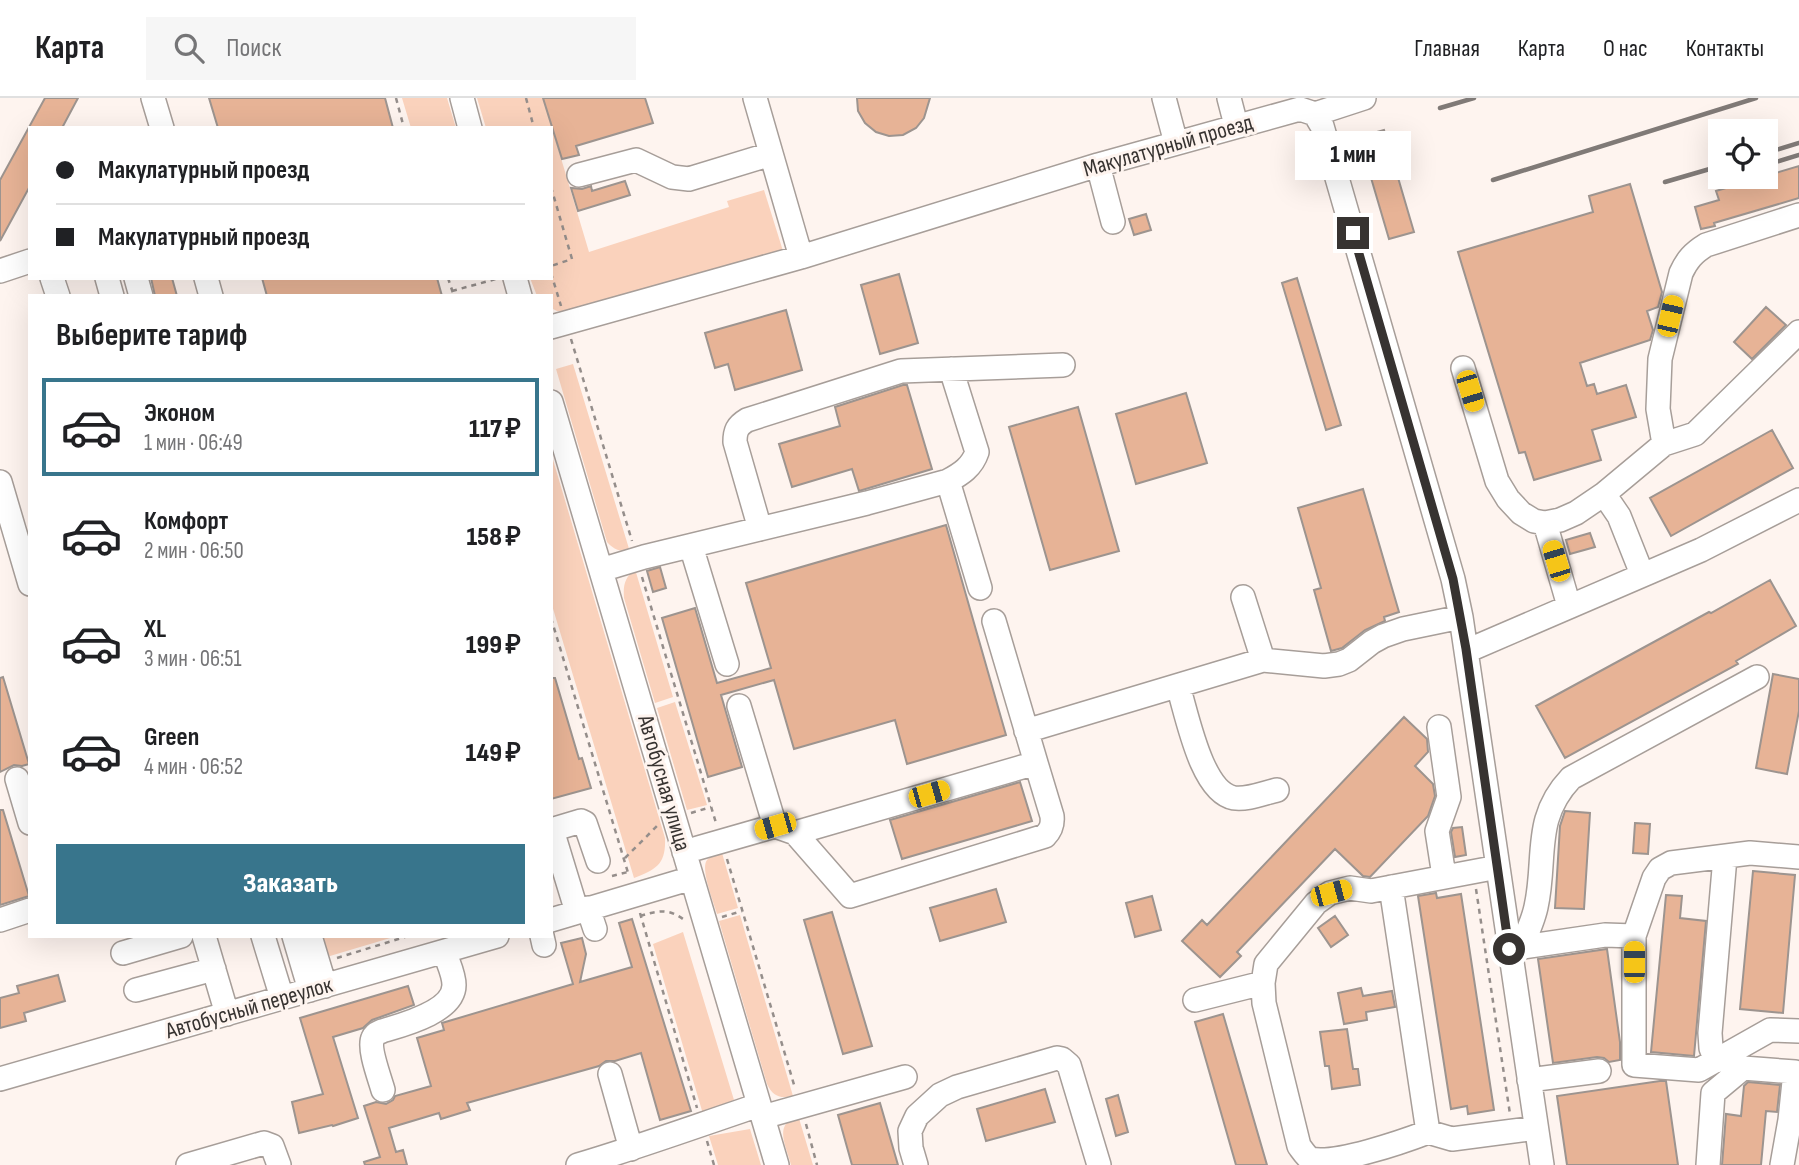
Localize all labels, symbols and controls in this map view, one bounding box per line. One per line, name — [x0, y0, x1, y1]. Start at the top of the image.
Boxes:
search box — [146, 17, 636, 80]
text: Карта — [35, 28, 104, 68]
icon: search — [170, 29, 208, 67]
text: Поиск — [226, 33, 281, 64]
text: Главная — [1414, 34, 1480, 63]
text: Карта — [1518, 34, 1565, 63]
text: О нас — [1603, 34, 1648, 63]
text: Контакты — [1686, 34, 1764, 63]
street label: Макулатурный проезд — [1080, 108, 1256, 184]
map controls — [1708, 119, 1778, 189]
button: locate — [1708, 119, 1778, 189]
callout: 1 мин — [1295, 131, 1411, 180]
text: 1 мин — [1330, 141, 1376, 169]
text: Макулатурный проезд — [98, 155, 309, 186]
route end — [1337, 217, 1369, 249]
text: Макулатурный проезд — [98, 222, 309, 253]
car — [1656, 293, 1685, 339]
text: Выберите тариф — [56, 316, 247, 355]
car — [1454, 368, 1487, 414]
icon: car — [60, 396, 123, 459]
text: Эконом — [144, 398, 215, 429]
text: 117 ₽ — [469, 414, 521, 445]
text: 1 мин · 06:49 — [144, 429, 243, 457]
icon: car — [60, 504, 123, 567]
text: Комфорт — [144, 506, 228, 537]
text: 158 ₽ — [467, 522, 521, 553]
text: 2 мин · 06:50 — [144, 537, 244, 565]
car — [1540, 538, 1573, 584]
icon: car — [60, 612, 123, 675]
text: XL — [144, 614, 166, 645]
text: 199 ₽ — [466, 630, 521, 661]
text: 3 мин · 06:51 — [144, 645, 242, 673]
street label: Автобусная улица — [631, 711, 697, 854]
icon: car — [60, 720, 123, 783]
text: Green — [144, 722, 199, 753]
text: 149 ₽ — [466, 738, 521, 769]
text: 4 мин · 06:52 — [144, 753, 243, 781]
car — [906, 778, 953, 810]
car — [752, 810, 799, 842]
button: Заказать — [56, 844, 525, 924]
car — [1308, 877, 1355, 909]
route start — [1493, 933, 1525, 965]
car — [1624, 941, 1645, 983]
street label: Автобусный переулок — [161, 971, 336, 1045]

